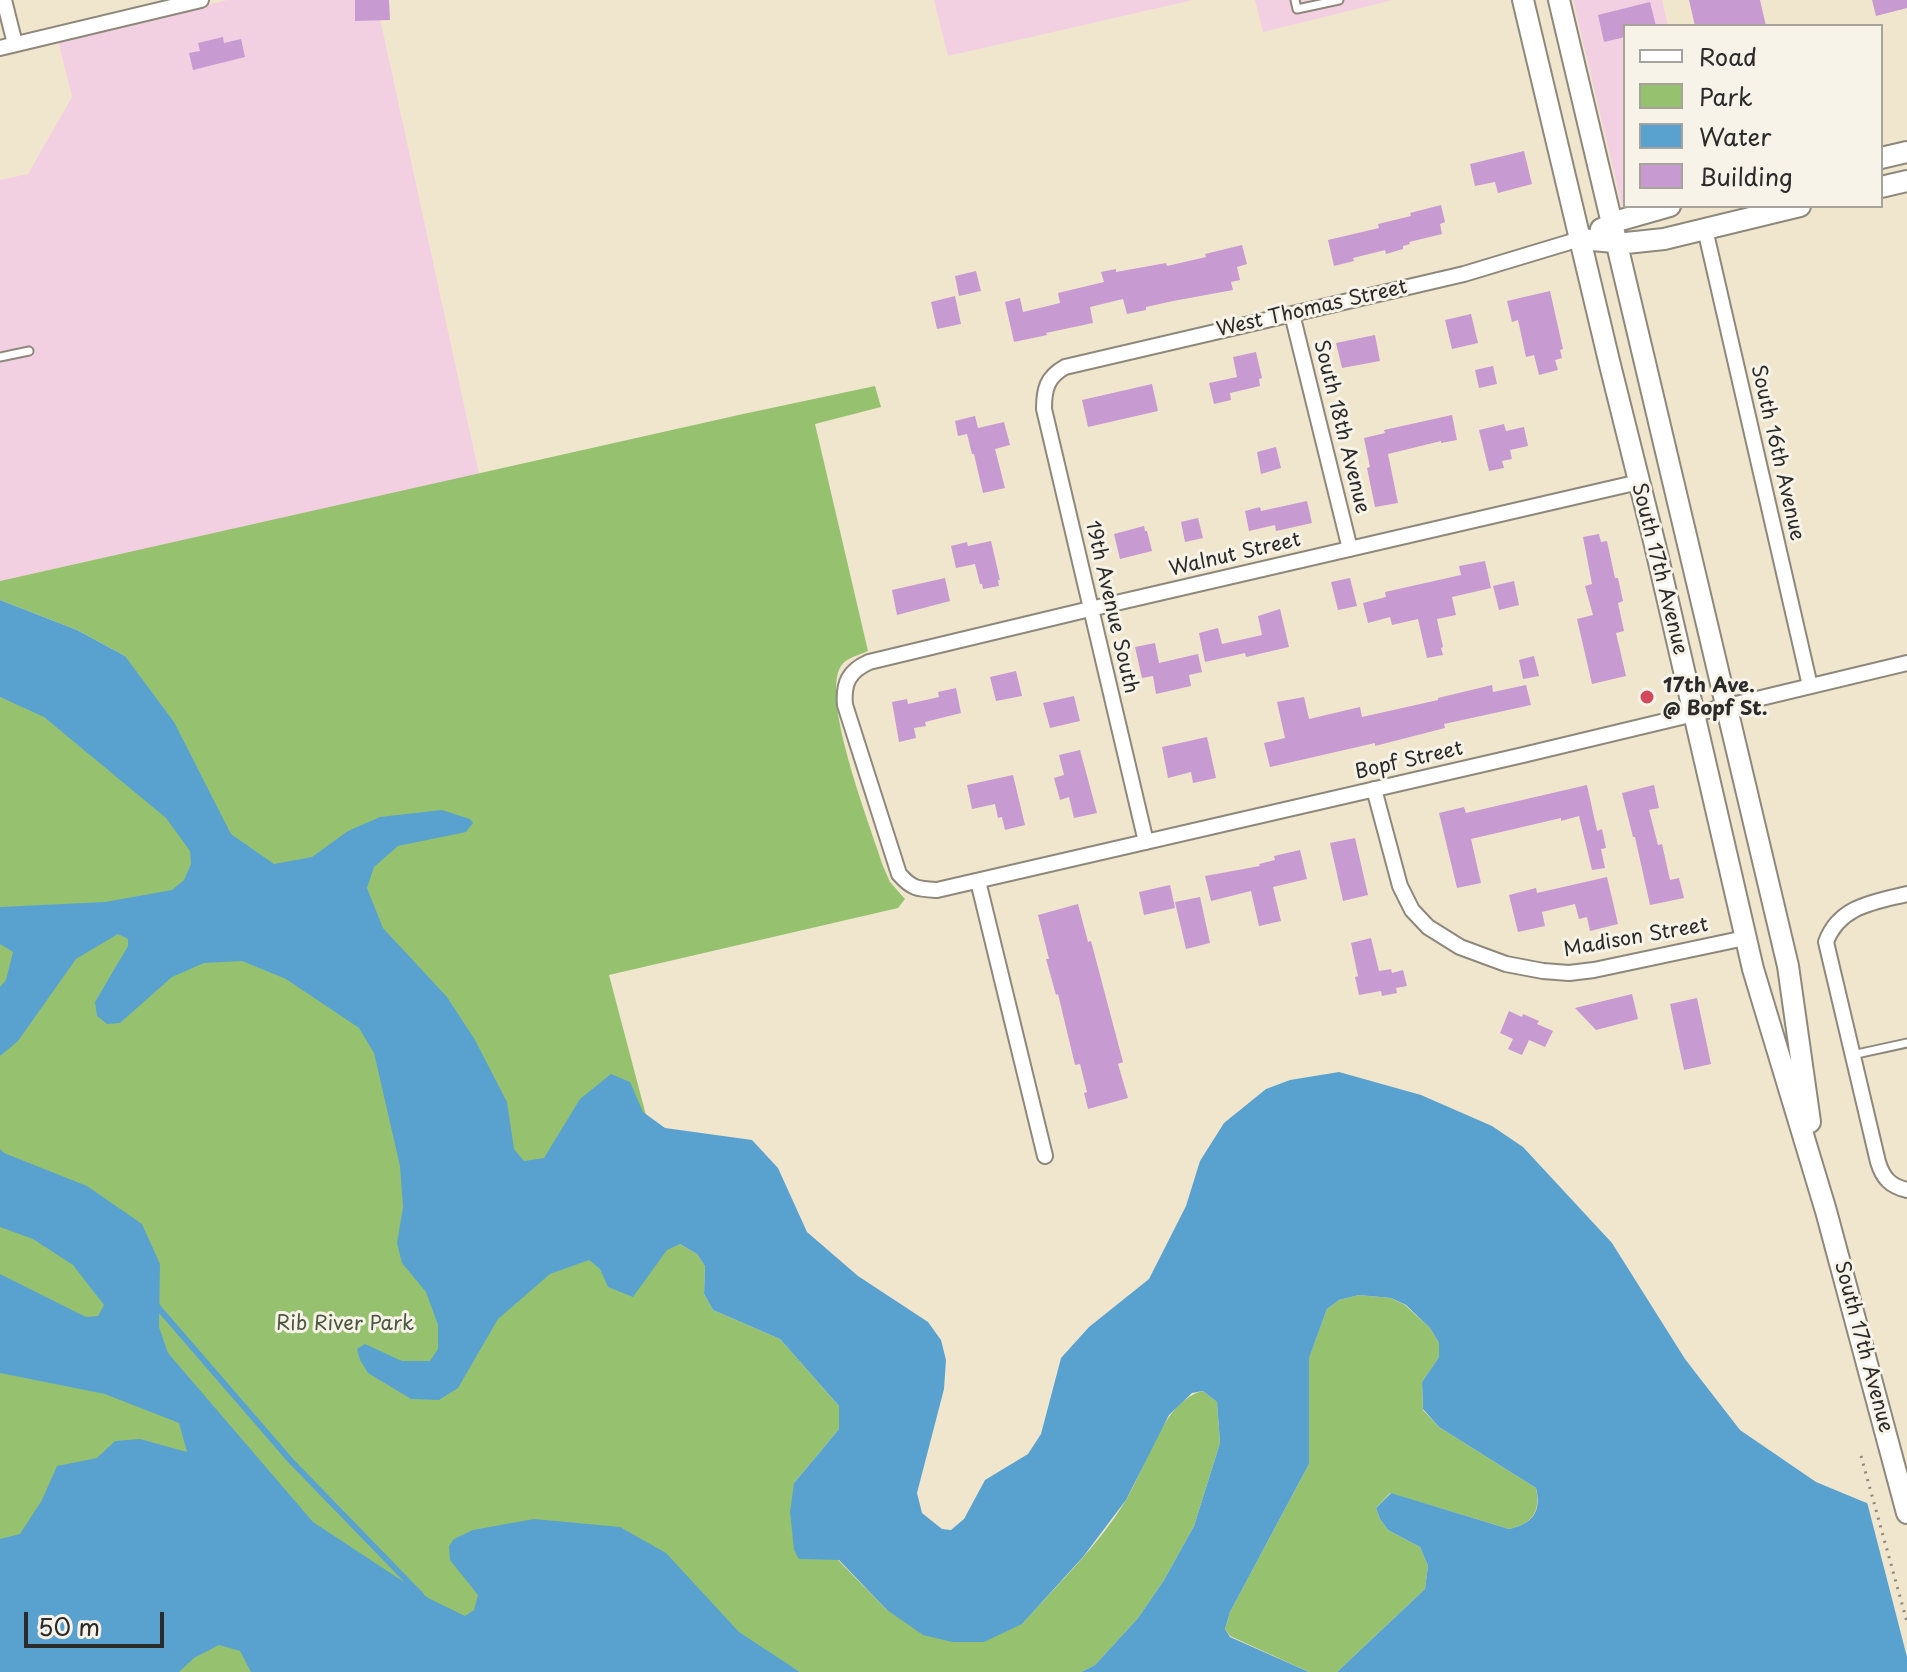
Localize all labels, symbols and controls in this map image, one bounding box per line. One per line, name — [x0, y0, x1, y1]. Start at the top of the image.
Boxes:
legend — [1623, 24, 1883, 208]
text: Road — [1699, 38, 1757, 74]
text: Park — [1699, 78, 1753, 114]
text: Water — [1699, 118, 1771, 154]
text: Building — [1699, 158, 1793, 194]
street label: West Thomas Street — [1214, 275, 1410, 343]
street label: South 18th Avenue — [1308, 338, 1374, 516]
street label: South 16th Avenue — [1745, 363, 1809, 543]
street label: South 17th Avenue — [1626, 481, 1692, 657]
street label: 19th Avenue South — [1079, 518, 1143, 696]
street label: Walnut Street — [1167, 528, 1303, 582]
place label: 17th Ave. @ Bopf St. — [1663, 674, 1768, 721]
marker: 17th Ave. @ Bopf St. — [1638, 688, 1656, 706]
street label: Bopf Street — [1353, 737, 1465, 785]
street label: Madison Street — [1562, 913, 1710, 963]
street label: South 17th Avenue — [1829, 1259, 1897, 1435]
park label: Rib River Park — [276, 1312, 414, 1336]
scale bar — [28, 1596, 168, 1646]
text: 50 m — [38, 1608, 100, 1644]

